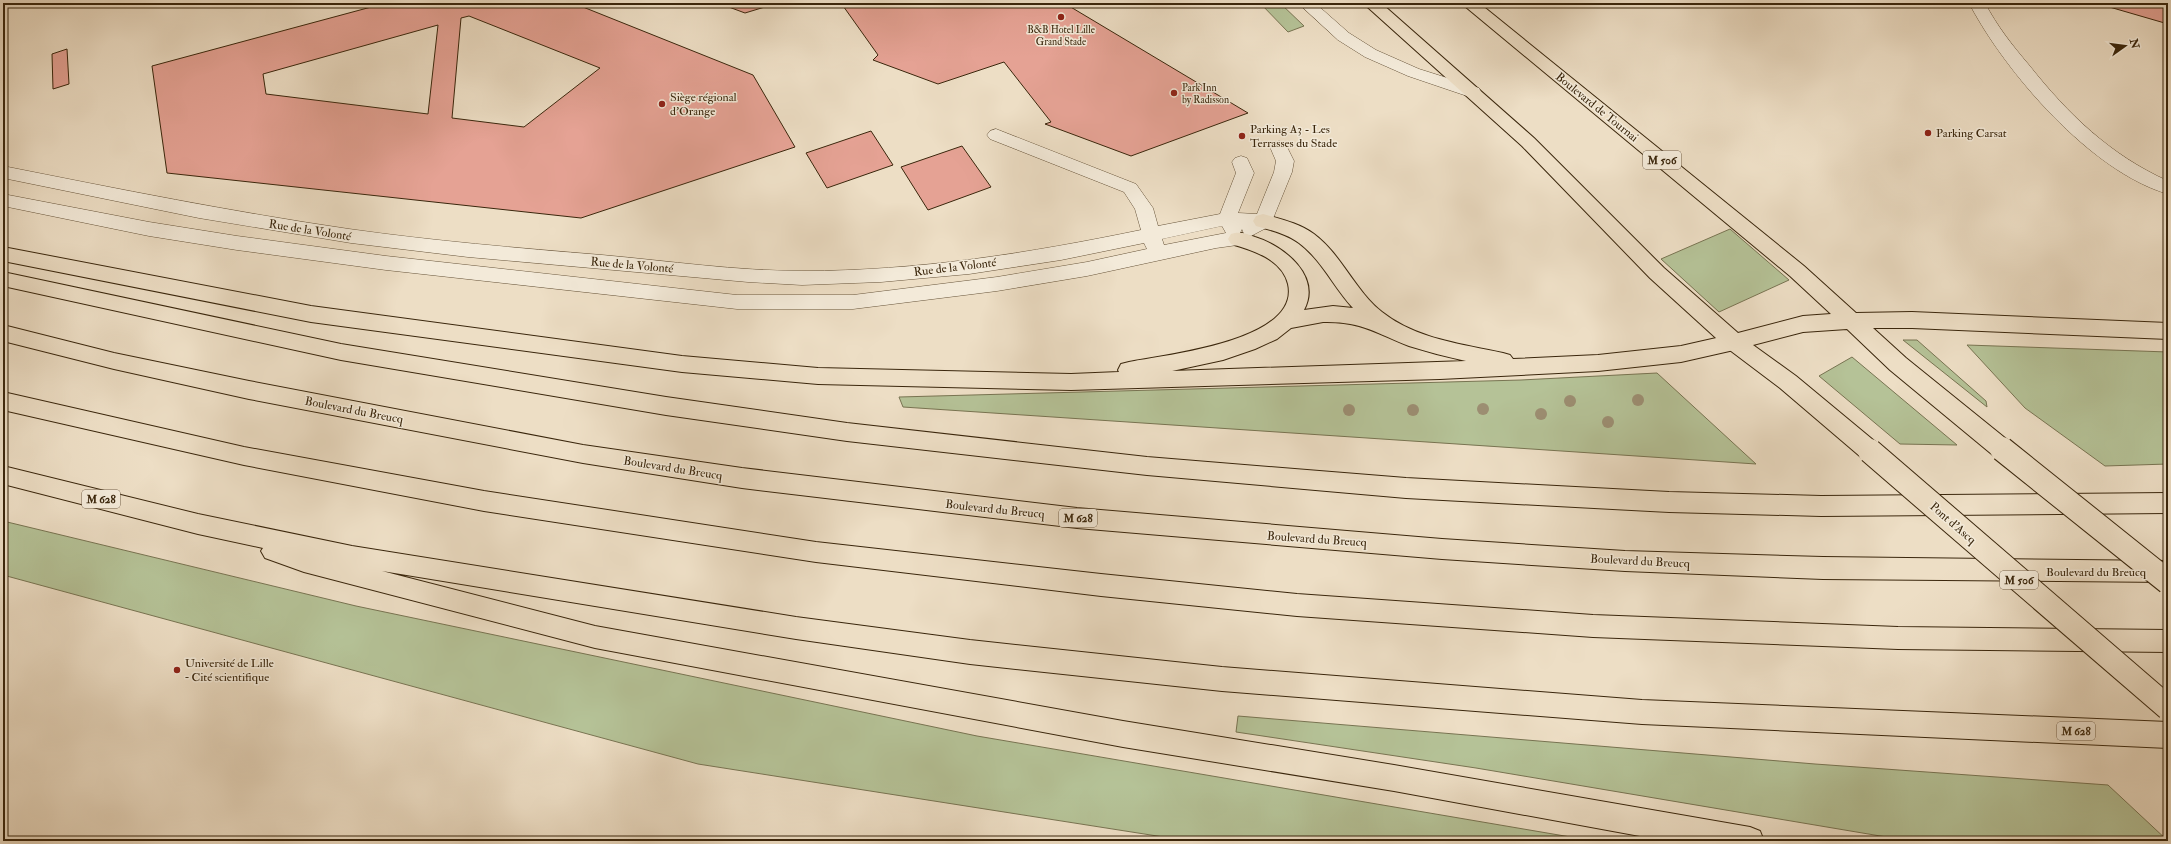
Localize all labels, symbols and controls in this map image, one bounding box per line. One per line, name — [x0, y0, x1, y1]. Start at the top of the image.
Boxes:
marker: B&B Hotel Lille Grand Stade — [1056, 12, 1066, 22]
place label: B&B Hotel Lille Grand Stade — [1027, 24, 1095, 48]
north arrow — [2105, 26, 2145, 66]
text: N — [2126, 36, 2142, 51]
street label: Boulevard de Tournai — [1552, 69, 1641, 145]
place label: Park Inn by Radisson — [1182, 82, 1229, 107]
marker: Park Inn by Radisson — [1169, 88, 1179, 98]
place label: Siège régional d'Orange — [670, 90, 737, 119]
marker: Siège régional d'Orange — [657, 99, 667, 109]
place label: Parking A3 - Les Terrasses du Stade — [1250, 122, 1337, 151]
place label: Parking Carsat — [1936, 126, 2007, 141]
marker: Parking Carsat — [1923, 128, 1933, 138]
marker: Parking A3 - Les Terrasses du Stade — [1237, 131, 1247, 141]
road number: M 506 — [1643, 151, 1681, 169]
street label: Rue de la Volonté — [268, 217, 353, 245]
street label: Rue de la Volonté — [590, 254, 675, 277]
street label: Rue de la Volonté — [913, 255, 998, 280]
street label: Boulevard du Breucq — [303, 394, 405, 428]
street label: Boulevard du Breucq — [622, 453, 724, 484]
road number: M 628 — [82, 490, 120, 508]
street label: Boulevard du Breucq — [944, 497, 1046, 522]
street label: Pont d'Ascq — [1926, 499, 1979, 548]
road number: M 628 — [1059, 509, 1097, 527]
street label: Boulevard du Breucq — [1267, 529, 1368, 551]
street label: Boulevard du Breucq — [1590, 551, 1691, 572]
street label: Boulevard du Breucq — [2046, 565, 2147, 580]
road number: M 506 — [2000, 571, 2038, 589]
place label: Université de Lille ‐ Cité scientifique — [185, 656, 274, 685]
marker: Université de Lille ‐ Cité scientifique — [172, 665, 182, 675]
road number: M 628 — [2057, 722, 2095, 740]

